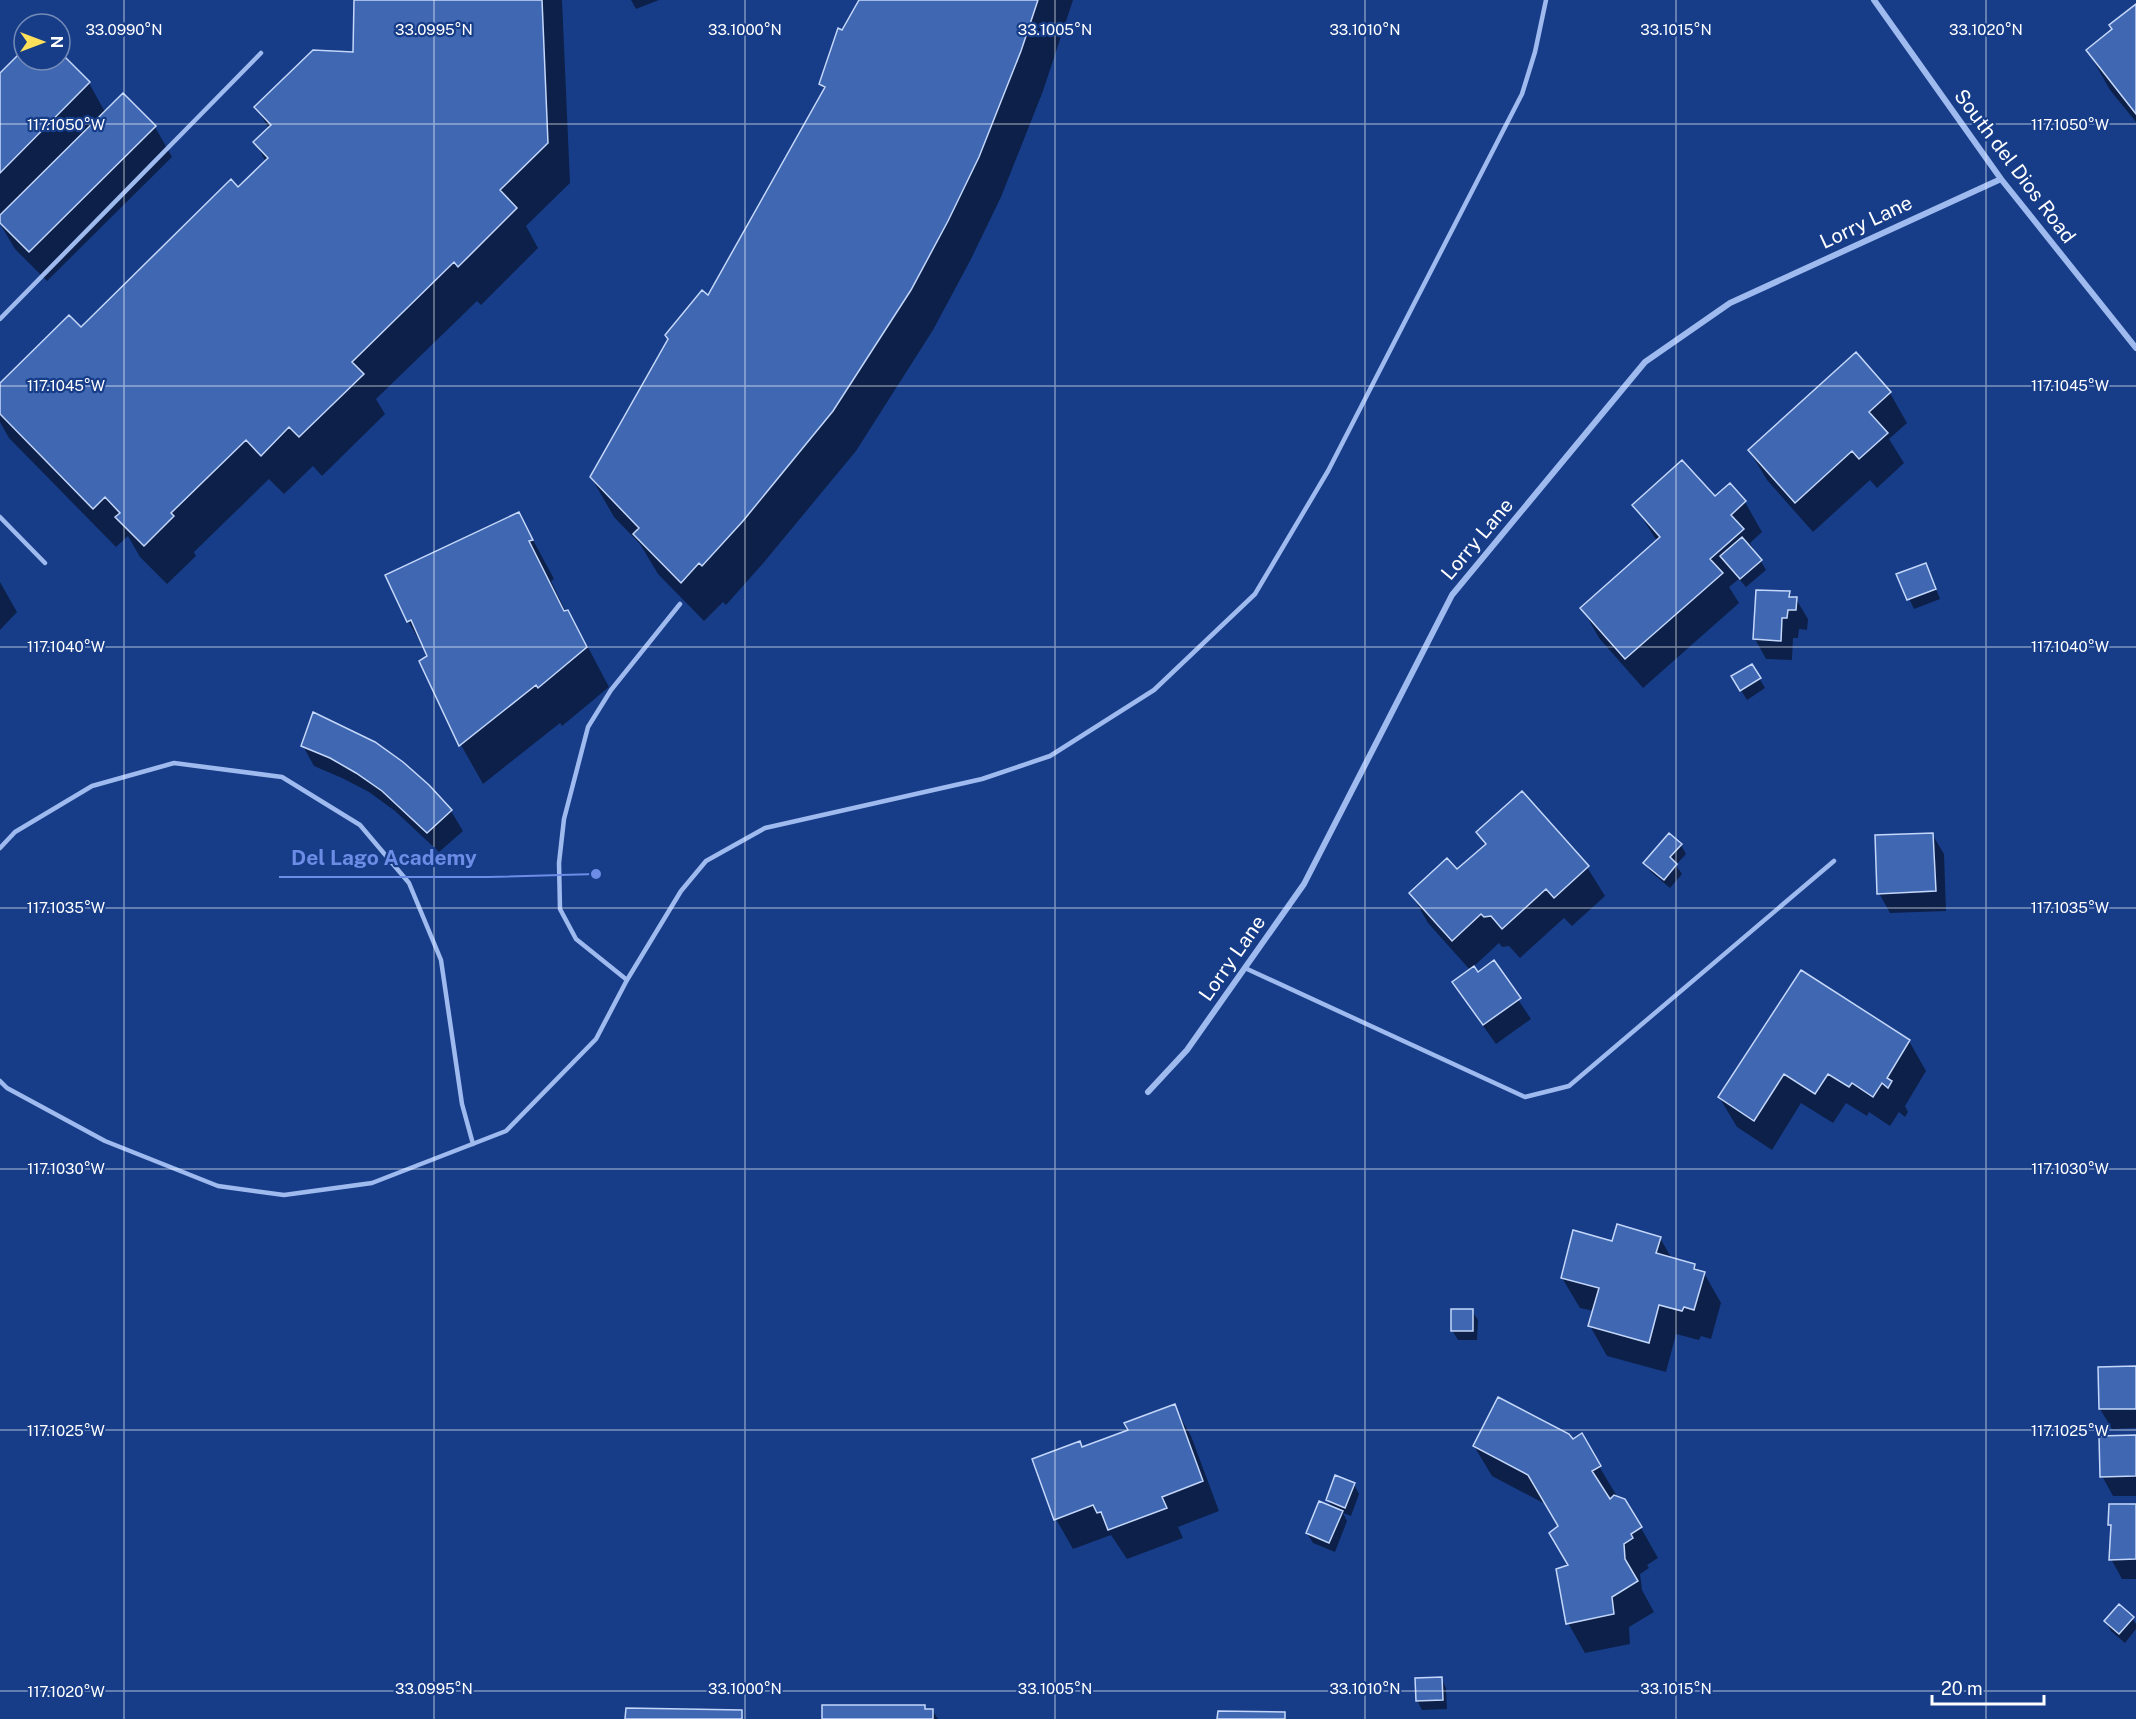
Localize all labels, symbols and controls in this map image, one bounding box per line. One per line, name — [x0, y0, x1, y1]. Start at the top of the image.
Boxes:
north arrow — [12, 12, 72, 72]
text: 33.0990°N — [85, 21, 163, 38]
text: 33.0995°N — [395, 21, 473, 38]
text: 33.1000°N — [708, 21, 782, 38]
text: 33.1005°N — [1018, 21, 1092, 38]
text: 33.1010°N — [1329, 21, 1401, 38]
text: 33.1015°N — [1640, 21, 1712, 38]
text: 33.1020°N — [1949, 21, 2023, 38]
text: N — [47, 36, 66, 48]
street label: South del Dios Road — [1949, 84, 2081, 248]
text: 117.1050°W — [27, 116, 105, 133]
text: 117.1050°W — [2031, 116, 2109, 133]
street label: Lorry Lane — [1816, 190, 1916, 254]
text: 117.1045°W — [27, 377, 105, 394]
text: 117.1045°W — [2031, 377, 2109, 394]
street label: Lorry Lane — [1436, 493, 1518, 585]
text: 117.1040°W — [27, 638, 105, 655]
text: 117.1040°W — [2031, 638, 2109, 655]
callout: Del Lago Academy — [279, 838, 489, 877]
text: Del Lago Academy — [291, 845, 477, 870]
text: 117.1035°W — [27, 899, 105, 916]
text: 117.1035°W — [2031, 899, 2109, 916]
street label: Lorry Lane — [1194, 911, 1270, 1005]
text: 117.1030°W — [27, 1160, 105, 1177]
text: 117.1030°W — [2031, 1160, 2109, 1177]
text: 117.1025°W — [27, 1422, 105, 1439]
text: 117.1025°W — [2031, 1422, 2109, 1439]
scale bar — [1932, 1668, 2044, 1706]
text: 20 m — [1941, 1678, 1983, 1699]
text: 33.0995°N — [395, 1680, 473, 1697]
text: 33.1000°N — [708, 1680, 782, 1697]
text: 33.1005°N — [1018, 1680, 1092, 1697]
text: 33.1010°N — [1329, 1680, 1401, 1697]
text: 33.1015°N — [1640, 1680, 1712, 1697]
text: 117.1020°W — [27, 1683, 105, 1700]

